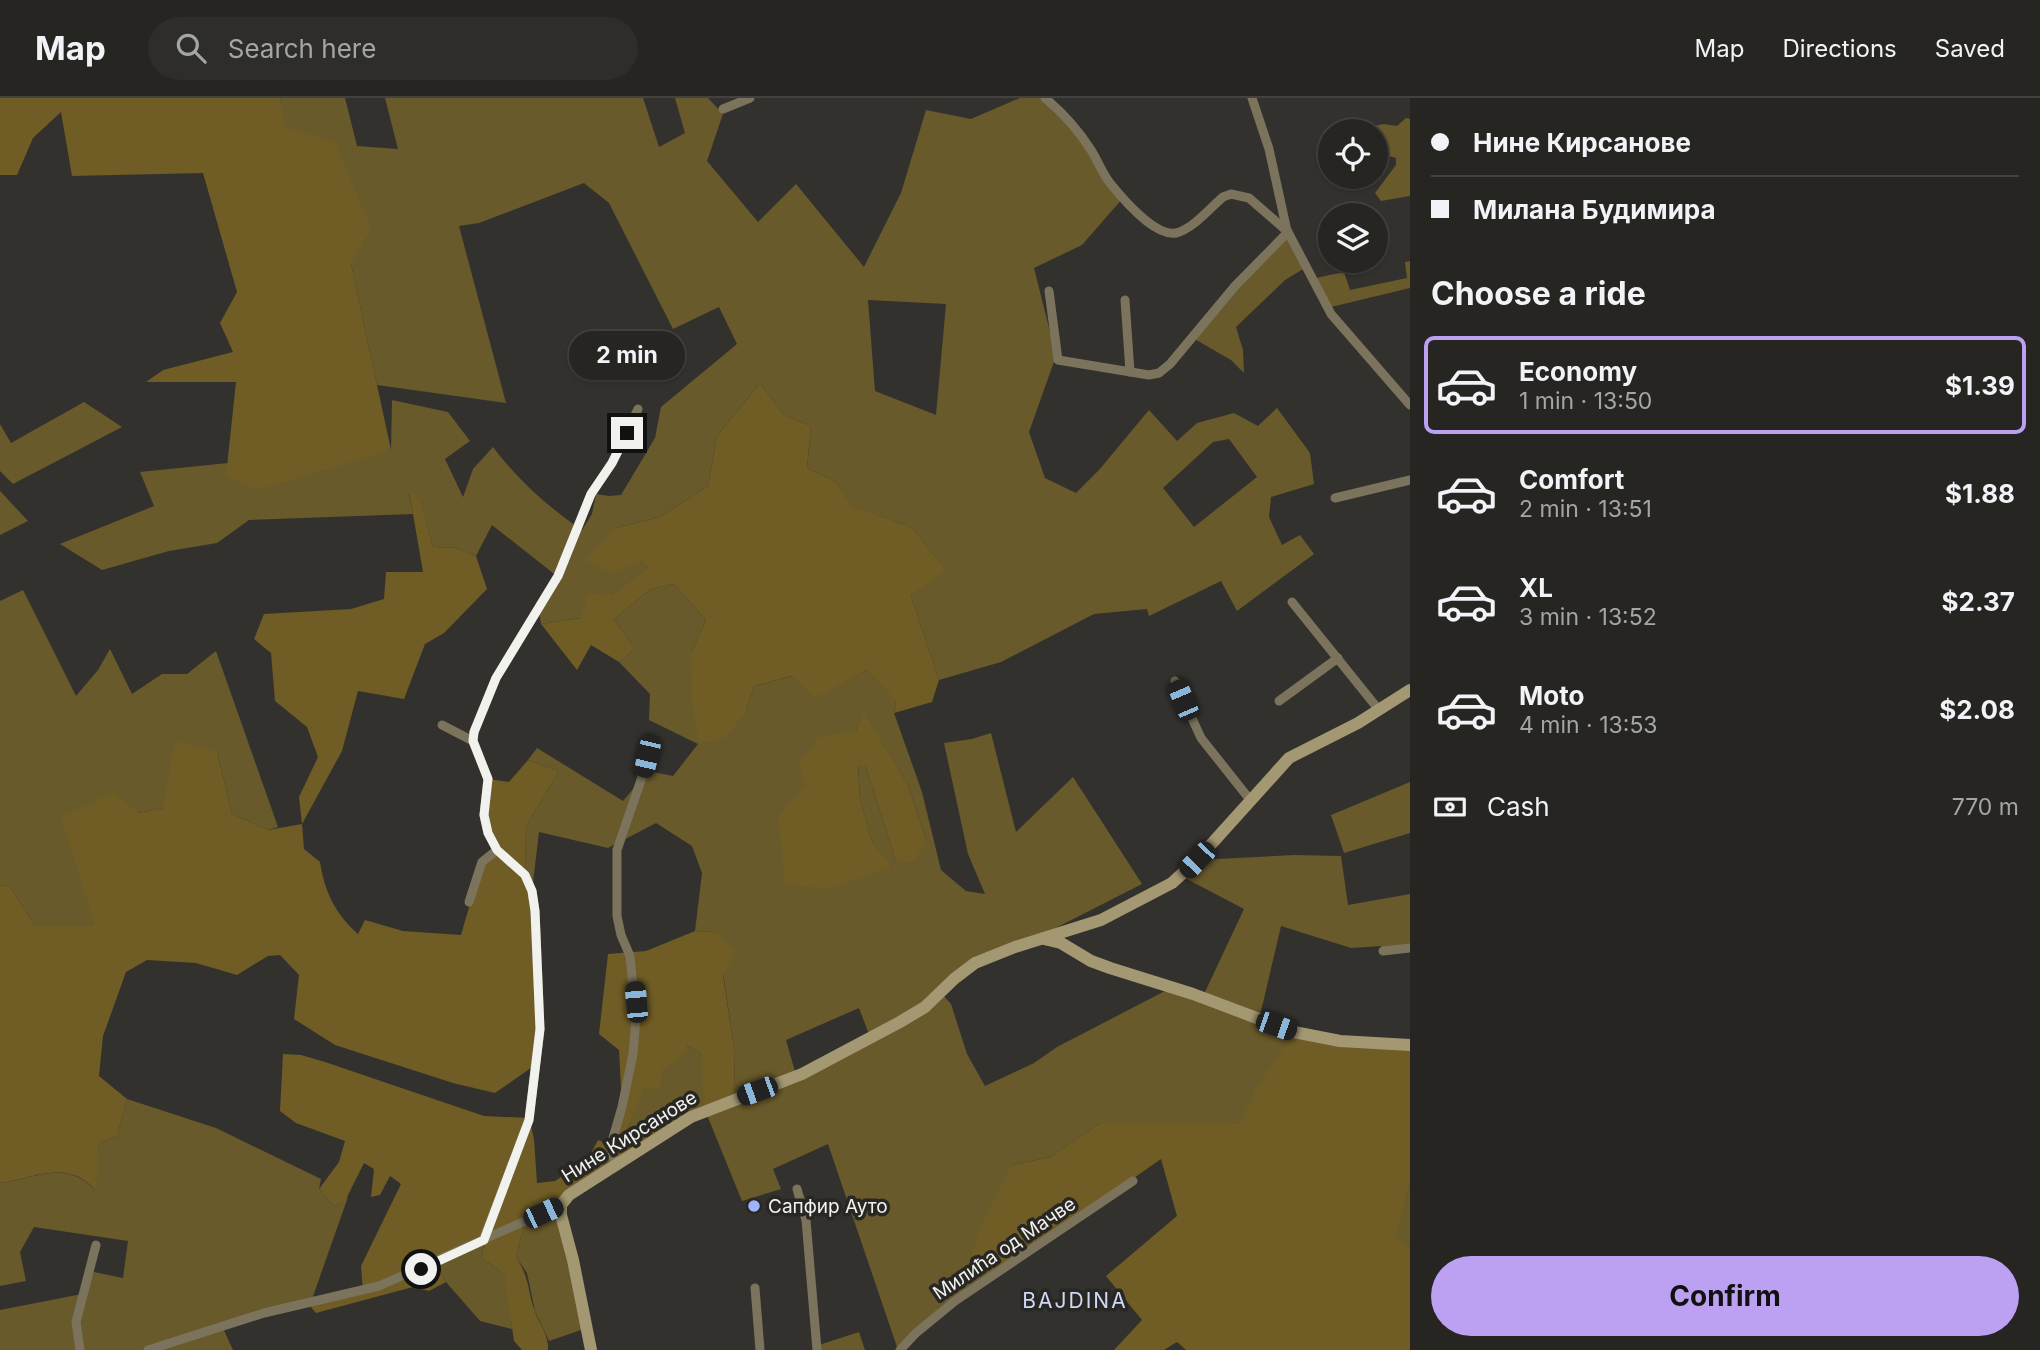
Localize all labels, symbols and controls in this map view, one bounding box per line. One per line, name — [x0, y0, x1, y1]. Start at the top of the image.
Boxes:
search box — [148, 17, 638, 80]
text: Map — [35, 28, 106, 68]
icon: search — [172, 29, 210, 67]
text: Search here — [228, 33, 376, 64]
text: Map — [1695, 34, 1744, 63]
text: Directions — [1782, 34, 1897, 63]
text: Saved — [1935, 34, 2005, 63]
map controls — [1318, 119, 1388, 273]
button: locate — [1318, 119, 1388, 189]
text: Нине Кирсанове — [1473, 127, 1691, 158]
text: Милана Будимира — [1473, 194, 1716, 225]
button: layers — [1318, 203, 1388, 273]
text: Choose a ride — [1431, 274, 1646, 313]
callout: 2 min — [569, 331, 685, 380]
text: 2 min — [596, 341, 658, 369]
icon: car — [1435, 354, 1498, 417]
text: Economy — [1519, 356, 1637, 387]
text: $1.39 — [1945, 370, 2015, 401]
text: 1 min · 13:50 — [1519, 387, 1652, 415]
route end — [611, 417, 643, 449]
icon: car — [1435, 462, 1498, 525]
text: Comfort — [1519, 464, 1624, 495]
text: $1.88 — [1945, 478, 2015, 509]
text: 2 min · 13:51 — [1519, 495, 1652, 523]
icon: car — [1435, 570, 1498, 633]
text: XL — [1519, 572, 1553, 603]
text: $2.37 — [1942, 586, 2015, 617]
text: 3 min · 13:52 — [1519, 603, 1657, 631]
car — [1166, 677, 1201, 723]
icon: car — [1435, 678, 1498, 741]
text: Moto — [1519, 680, 1584, 711]
text: $2.08 — [1939, 694, 2015, 725]
text: 4 min · 13:53 — [1519, 711, 1658, 739]
car — [633, 734, 662, 780]
icon: cash — [1431, 788, 1469, 826]
text: Cash — [1487, 791, 1550, 822]
text: 770 m — [1952, 793, 2019, 821]
car — [1175, 838, 1220, 882]
car — [624, 980, 649, 1024]
car — [1253, 1009, 1300, 1043]
car — [734, 1074, 781, 1108]
street label: Нине Кирсанове — [558, 1086, 701, 1187]
street label: Милића од Мачве — [929, 1192, 1080, 1305]
car — [520, 1195, 567, 1231]
place label: Сапфир Ауто — [768, 1195, 888, 1218]
marker: Сапфир Ауто — [746, 1198, 762, 1214]
route start — [405, 1253, 437, 1285]
button: Confirm — [1431, 1256, 2019, 1336]
district label: BAJDINA — [1022, 1288, 1128, 1313]

